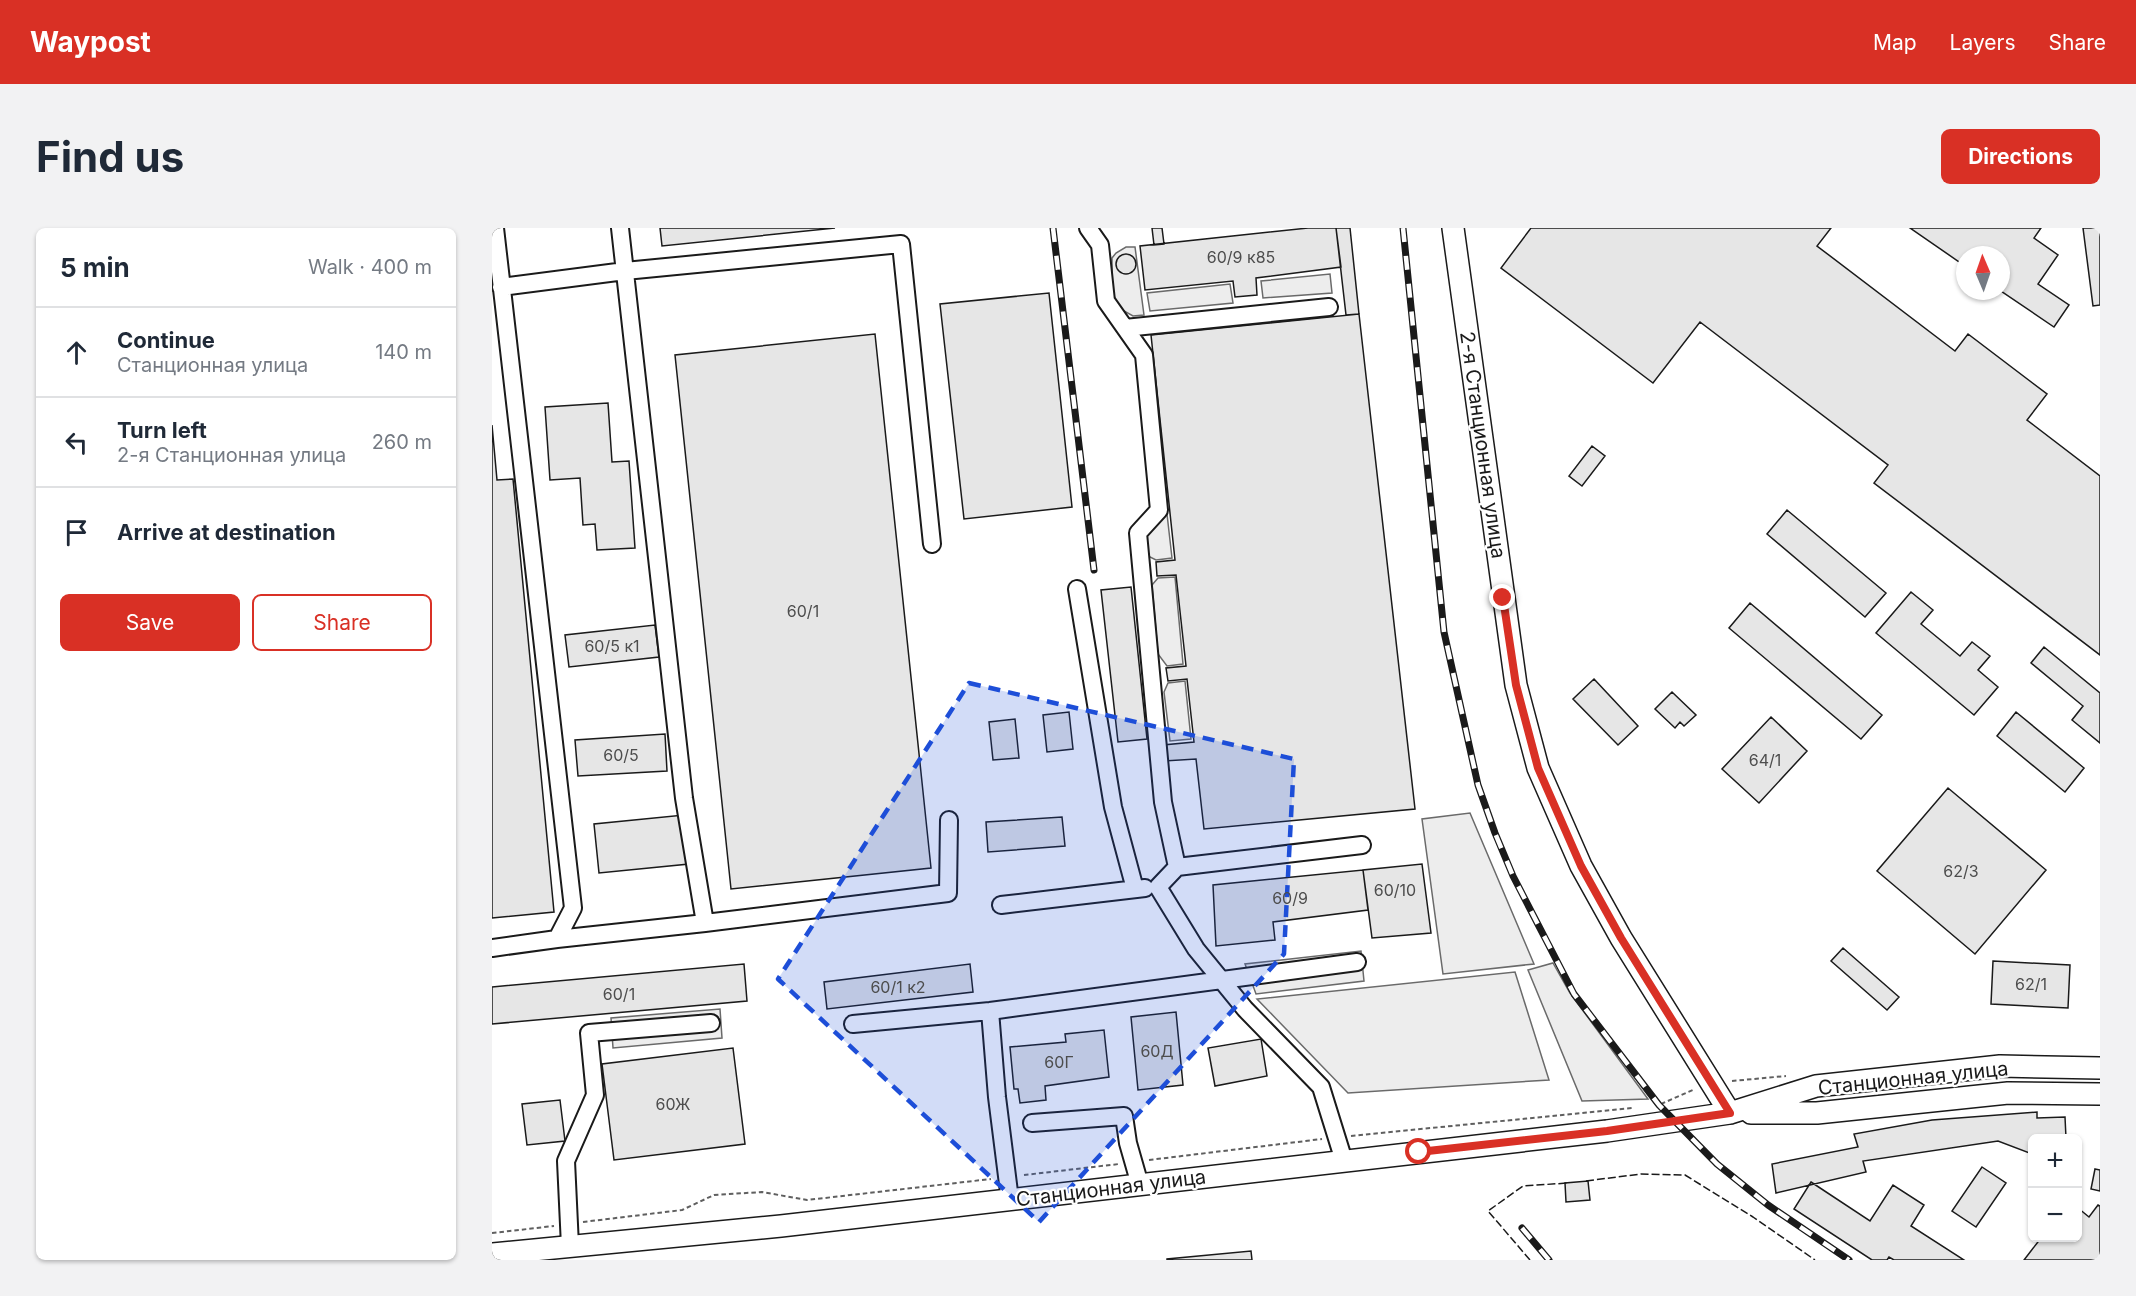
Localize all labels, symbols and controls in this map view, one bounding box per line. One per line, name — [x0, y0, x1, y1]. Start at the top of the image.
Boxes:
text: Waypost — [30, 25, 151, 59]
text: Map — [1873, 30, 1917, 55]
text: Layers — [1950, 30, 2016, 55]
text: Share — [2049, 30, 2106, 55]
button: Directions — [1941, 129, 2100, 184]
text: Find us — [36, 131, 184, 182]
north arrow — [1956, 246, 2010, 300]
house number: 60/9 к85 — [1207, 247, 1275, 267]
text: 5 min — [60, 252, 130, 283]
text: Walk · 400 m — [308, 255, 432, 279]
text: Continue — [117, 327, 215, 353]
street label: 2-я Станционная улица — [1455, 330, 1511, 560]
icon: ahead — [60, 336, 93, 369]
text: 140 m — [375, 340, 432, 364]
text: Станционная улица — [117, 353, 308, 377]
text: Turn left — [117, 417, 207, 443]
icon: left — [60, 426, 93, 459]
text: 260 m — [372, 430, 432, 454]
text: 2-я Станционная улица — [117, 443, 346, 467]
icon: arrive — [60, 516, 93, 549]
text: Arrive at destination — [117, 519, 336, 545]
route end — [1489, 584, 1515, 610]
button: Save — [60, 594, 240, 651]
button: Share — [252, 594, 432, 651]
house number: 60/1 — [787, 601, 819, 621]
house number: 60/5 к1 — [584, 636, 640, 656]
house number: 60/5 — [603, 745, 639, 765]
house number: 64/1 — [1749, 750, 1781, 770]
house number: 62/3 — [1943, 861, 1979, 881]
house number: 60/10 — [1374, 880, 1416, 900]
house number: 60/9 — [1272, 888, 1308, 908]
house number: 62/1 — [2015, 974, 2047, 994]
house number: 60/1 к2 — [870, 977, 926, 997]
house number: 60/1 — [603, 984, 635, 1004]
house number: 60Д — [1140, 1041, 1174, 1061]
house number: 60Г — [1044, 1052, 1074, 1072]
street label: Станционная улица — [1817, 1056, 2009, 1100]
house number: 60Ж — [656, 1094, 690, 1114]
map controls — [2028, 1134, 2082, 1242]
button: + — [2028, 1134, 2082, 1188]
route start — [1405, 1138, 1431, 1164]
street label: Станционная улица — [1015, 1164, 1207, 1212]
button: − — [2028, 1188, 2082, 1242]

